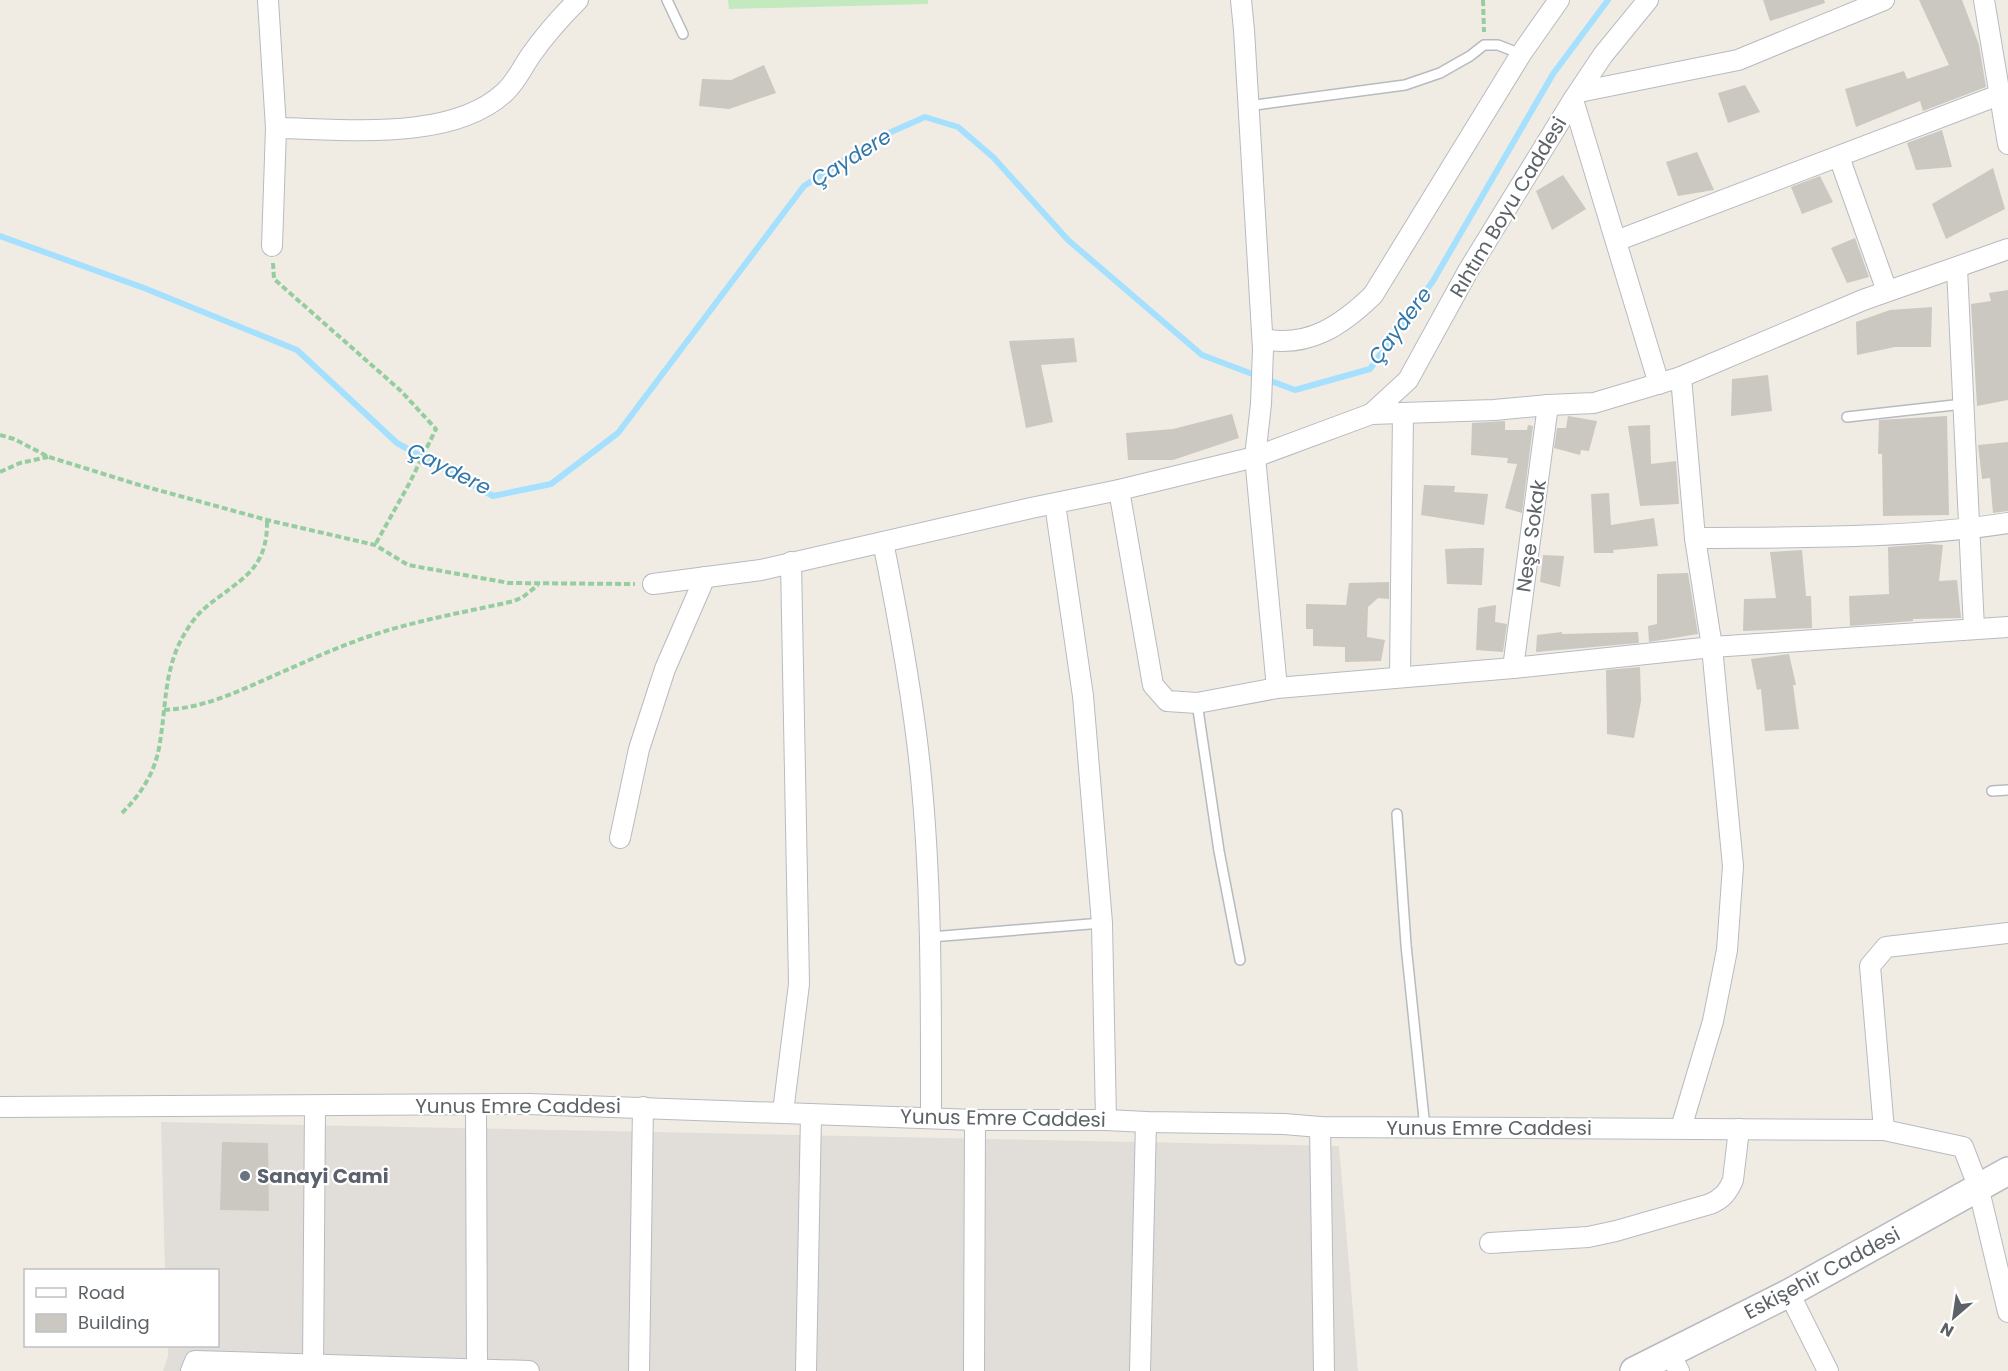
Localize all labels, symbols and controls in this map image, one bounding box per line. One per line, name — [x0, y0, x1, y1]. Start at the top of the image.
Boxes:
street label: Rıhtım Boyu Caddesi — [1443, 111, 1573, 303]
water label: Çaydere — [805, 121, 897, 194]
water label: Çaydere — [1361, 281, 1438, 370]
water label: Çaydere — [402, 435, 496, 502]
street label: Neşe Sokak — [1509, 477, 1553, 594]
street label: Yunus Emre Caddesi — [415, 1092, 621, 1120]
street label: Yunus Emre Caddesi — [900, 1102, 1106, 1134]
street label: Yunus Emre Caddesi — [1386, 1114, 1592, 1142]
place label: Sanayi Cami — [257, 1162, 389, 1190]
marker: Sanayi Cami — [238, 1169, 252, 1183]
street label: Eskişehir Caddesi — [1739, 1220, 1905, 1326]
legend — [24, 1269, 219, 1347]
text: Road — [78, 1280, 125, 1305]
north arrow — [1924, 1287, 1984, 1347]
text: Building — [78, 1310, 150, 1335]
text: N — [1936, 1317, 1958, 1343]

